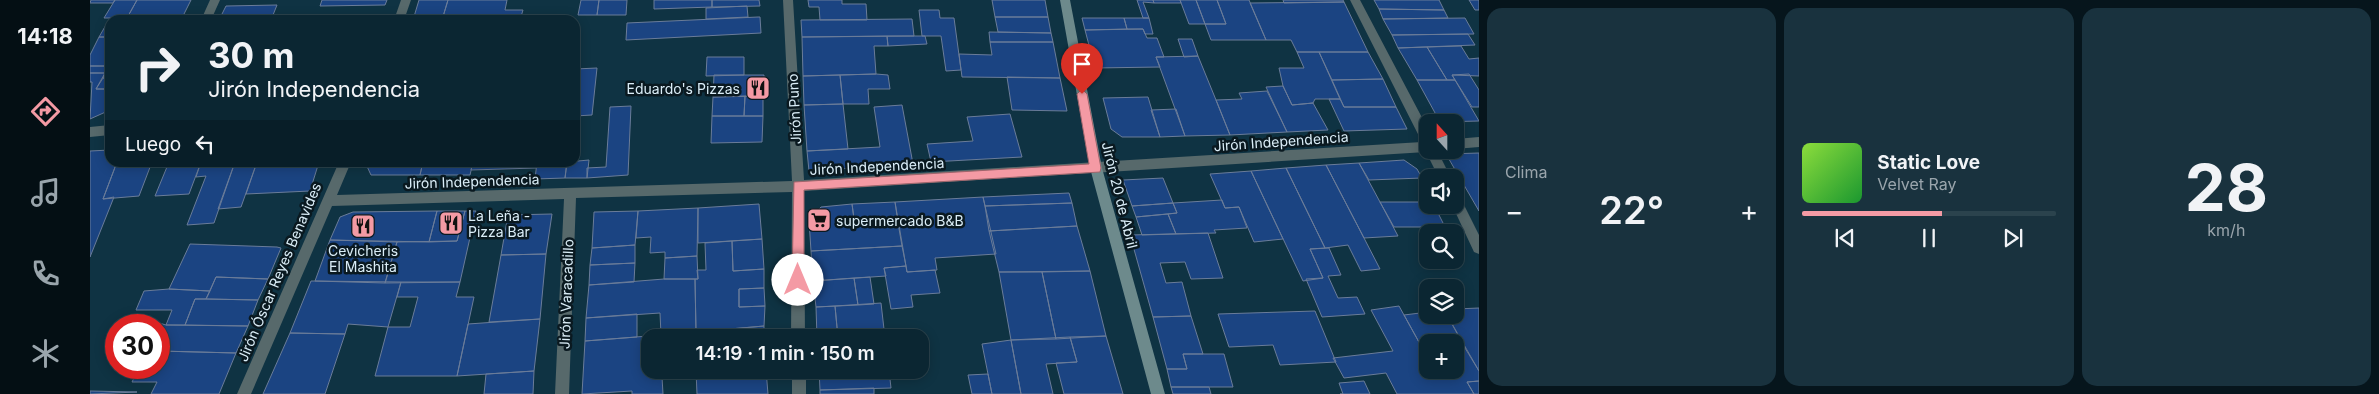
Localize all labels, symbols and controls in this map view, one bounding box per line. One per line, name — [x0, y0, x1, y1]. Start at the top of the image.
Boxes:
text: 14:18 — [17, 23, 73, 49]
text: 30 m — [208, 34, 294, 76]
icon: right — [125, 35, 190, 100]
pin — [1061, 43, 1103, 94]
icon: arrive — [1068, 50, 1096, 78]
street label: Jirón Puno — [784, 73, 804, 145]
restaurant icon: Eduardo's Pizzas — [745, 75, 771, 101]
text: Jirón Independencia — [208, 76, 420, 102]
place label: Eduardo's Pizzas — [627, 80, 740, 97]
icon: directions — [28, 94, 63, 129]
north arrow — [1419, 114, 1464, 159]
map controls — [1419, 114, 1464, 379]
street label: Jirón Independencia — [1213, 128, 1349, 154]
icon: left — [191, 130, 219, 158]
text: Luego — [125, 133, 181, 156]
street label: Jirón 20 de Abril — [1099, 140, 1141, 250]
text: 28 — [2185, 148, 2268, 227]
text: Static Love — [1877, 151, 1980, 174]
street label: Jirón Independencia — [809, 154, 945, 178]
text: Clima — [1505, 162, 1547, 182]
button: sound — [1419, 169, 1464, 214]
street label: Jirón Independencia — [404, 170, 540, 192]
text: Velvet Ray — [1877, 174, 1957, 194]
icon: music — [28, 175, 63, 210]
street label: Jirón Óscar Reyes Benavides — [234, 180, 324, 364]
text: 22° — [1599, 187, 1664, 233]
text: − — [1505, 194, 1524, 228]
text: + — [1740, 194, 1758, 228]
place label: La Leña - Pizza Bar — [468, 207, 530, 240]
supermarket icon: supermercado B&B — [806, 207, 832, 233]
restaurant icon: La Leña - Pizza Bar — [438, 210, 464, 236]
place label: supermercado B&B — [836, 212, 964, 229]
restaurant icon: Cevicheris El Mashita — [350, 213, 376, 239]
text: km/h — [2207, 220, 2245, 240]
button: search — [1419, 224, 1464, 269]
icon: previous — [1831, 224, 1859, 252]
icon: pause — [1915, 224, 1943, 252]
icon: next — [1999, 224, 2027, 252]
street label: Jirón Varacadillo — [556, 239, 576, 349]
place label: Cevicheris El Mashita — [328, 242, 398, 275]
position arrow — [771, 253, 823, 305]
icon: phone — [28, 256, 63, 291]
button: layers — [1419, 279, 1464, 324]
speed limit sign: 30 — [105, 314, 170, 379]
button: + — [1419, 334, 1464, 379]
icon: climate — [28, 336, 63, 371]
text: 14:19 · 1 min · 150 m — [695, 342, 875, 365]

